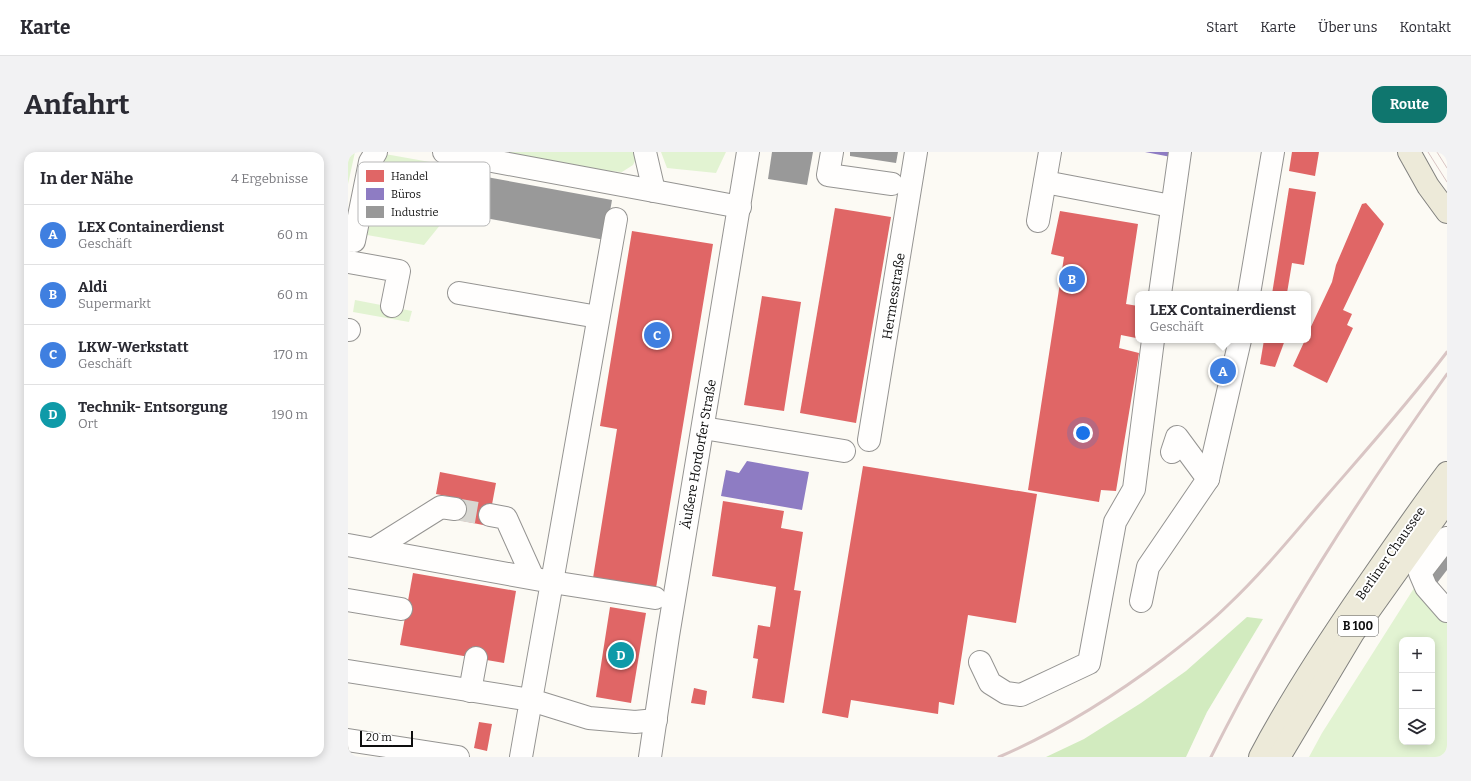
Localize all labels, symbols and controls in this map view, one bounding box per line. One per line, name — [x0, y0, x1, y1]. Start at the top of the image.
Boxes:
text: Karte — [20, 16, 70, 39]
text: Start — [1206, 19, 1238, 36]
text: Karte — [1260, 19, 1296, 36]
text: Über uns — [1318, 19, 1377, 36]
text: Kontakt — [1399, 19, 1451, 36]
button: Route — [1372, 86, 1447, 123]
text: Anfahrt — [24, 88, 130, 121]
legend — [358, 162, 490, 226]
text: In der Nähe — [40, 168, 133, 189]
text: Handel — [391, 170, 428, 183]
text: 4 Ergebnisse — [231, 171, 308, 186]
text: Büros — [391, 188, 421, 201]
text: Industrie — [391, 206, 438, 219]
text: LEX Containerdienst — [78, 218, 225, 236]
text: A — [48, 227, 58, 242]
text: 60 m — [277, 227, 308, 242]
text: Geschäft — [78, 236, 132, 251]
street label: Hermesstraße — [879, 252, 908, 340]
pin: B — [1059, 264, 1085, 294]
text: Aldi — [78, 278, 107, 296]
text: B — [49, 287, 57, 302]
text: 60 m — [277, 287, 308, 302]
popup — [1135, 291, 1311, 343]
text: Supermarkt — [78, 296, 151, 311]
text: LEX Containerdienst — [1150, 301, 1296, 319]
text: Geschäft — [1150, 319, 1204, 334]
pin: C — [644, 320, 670, 350]
text: LKW-Werkstatt — [78, 338, 189, 356]
text: C — [49, 347, 57, 362]
text: 170 m — [273, 347, 308, 362]
text: Geschäft — [78, 356, 132, 371]
pin: A — [1210, 356, 1236, 386]
street label: Äußere Hordorfer Straße — [678, 378, 719, 530]
text: Technik- Entsorgung — [78, 398, 228, 416]
text: D — [48, 407, 58, 422]
text: 190 m — [272, 407, 308, 422]
text: Ort — [78, 416, 98, 431]
your location — [1073, 423, 1093, 443]
street label: Berliner Chaussee — [1353, 504, 1428, 603]
road number: B 100 — [1338, 616, 1378, 636]
map controls — [1399, 637, 1435, 745]
button: + — [1399, 637, 1435, 673]
pin: D — [608, 640, 634, 670]
button: − — [1399, 673, 1435, 709]
button: layers — [1399, 709, 1435, 745]
scale bar — [360, 729, 413, 748]
text: 20 m — [366, 731, 392, 744]

